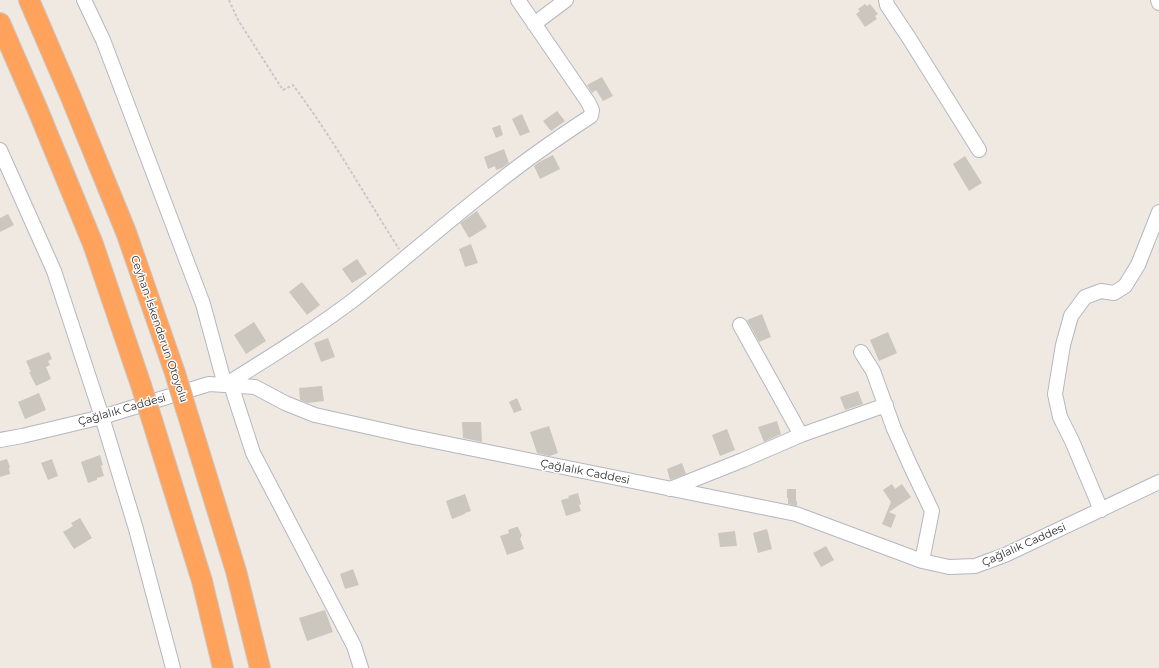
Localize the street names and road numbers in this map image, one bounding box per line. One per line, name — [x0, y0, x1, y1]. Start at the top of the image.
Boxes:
street label: Ceyhan-İskenderun Otoyolu — [128, 254, 190, 404]
street label: Çağlalık Caddesi — [77, 391, 167, 429]
street label: Çağlalık Caddesi — [539, 457, 631, 487]
street label: Çağlalık Caddesi — [980, 521, 1068, 569]

